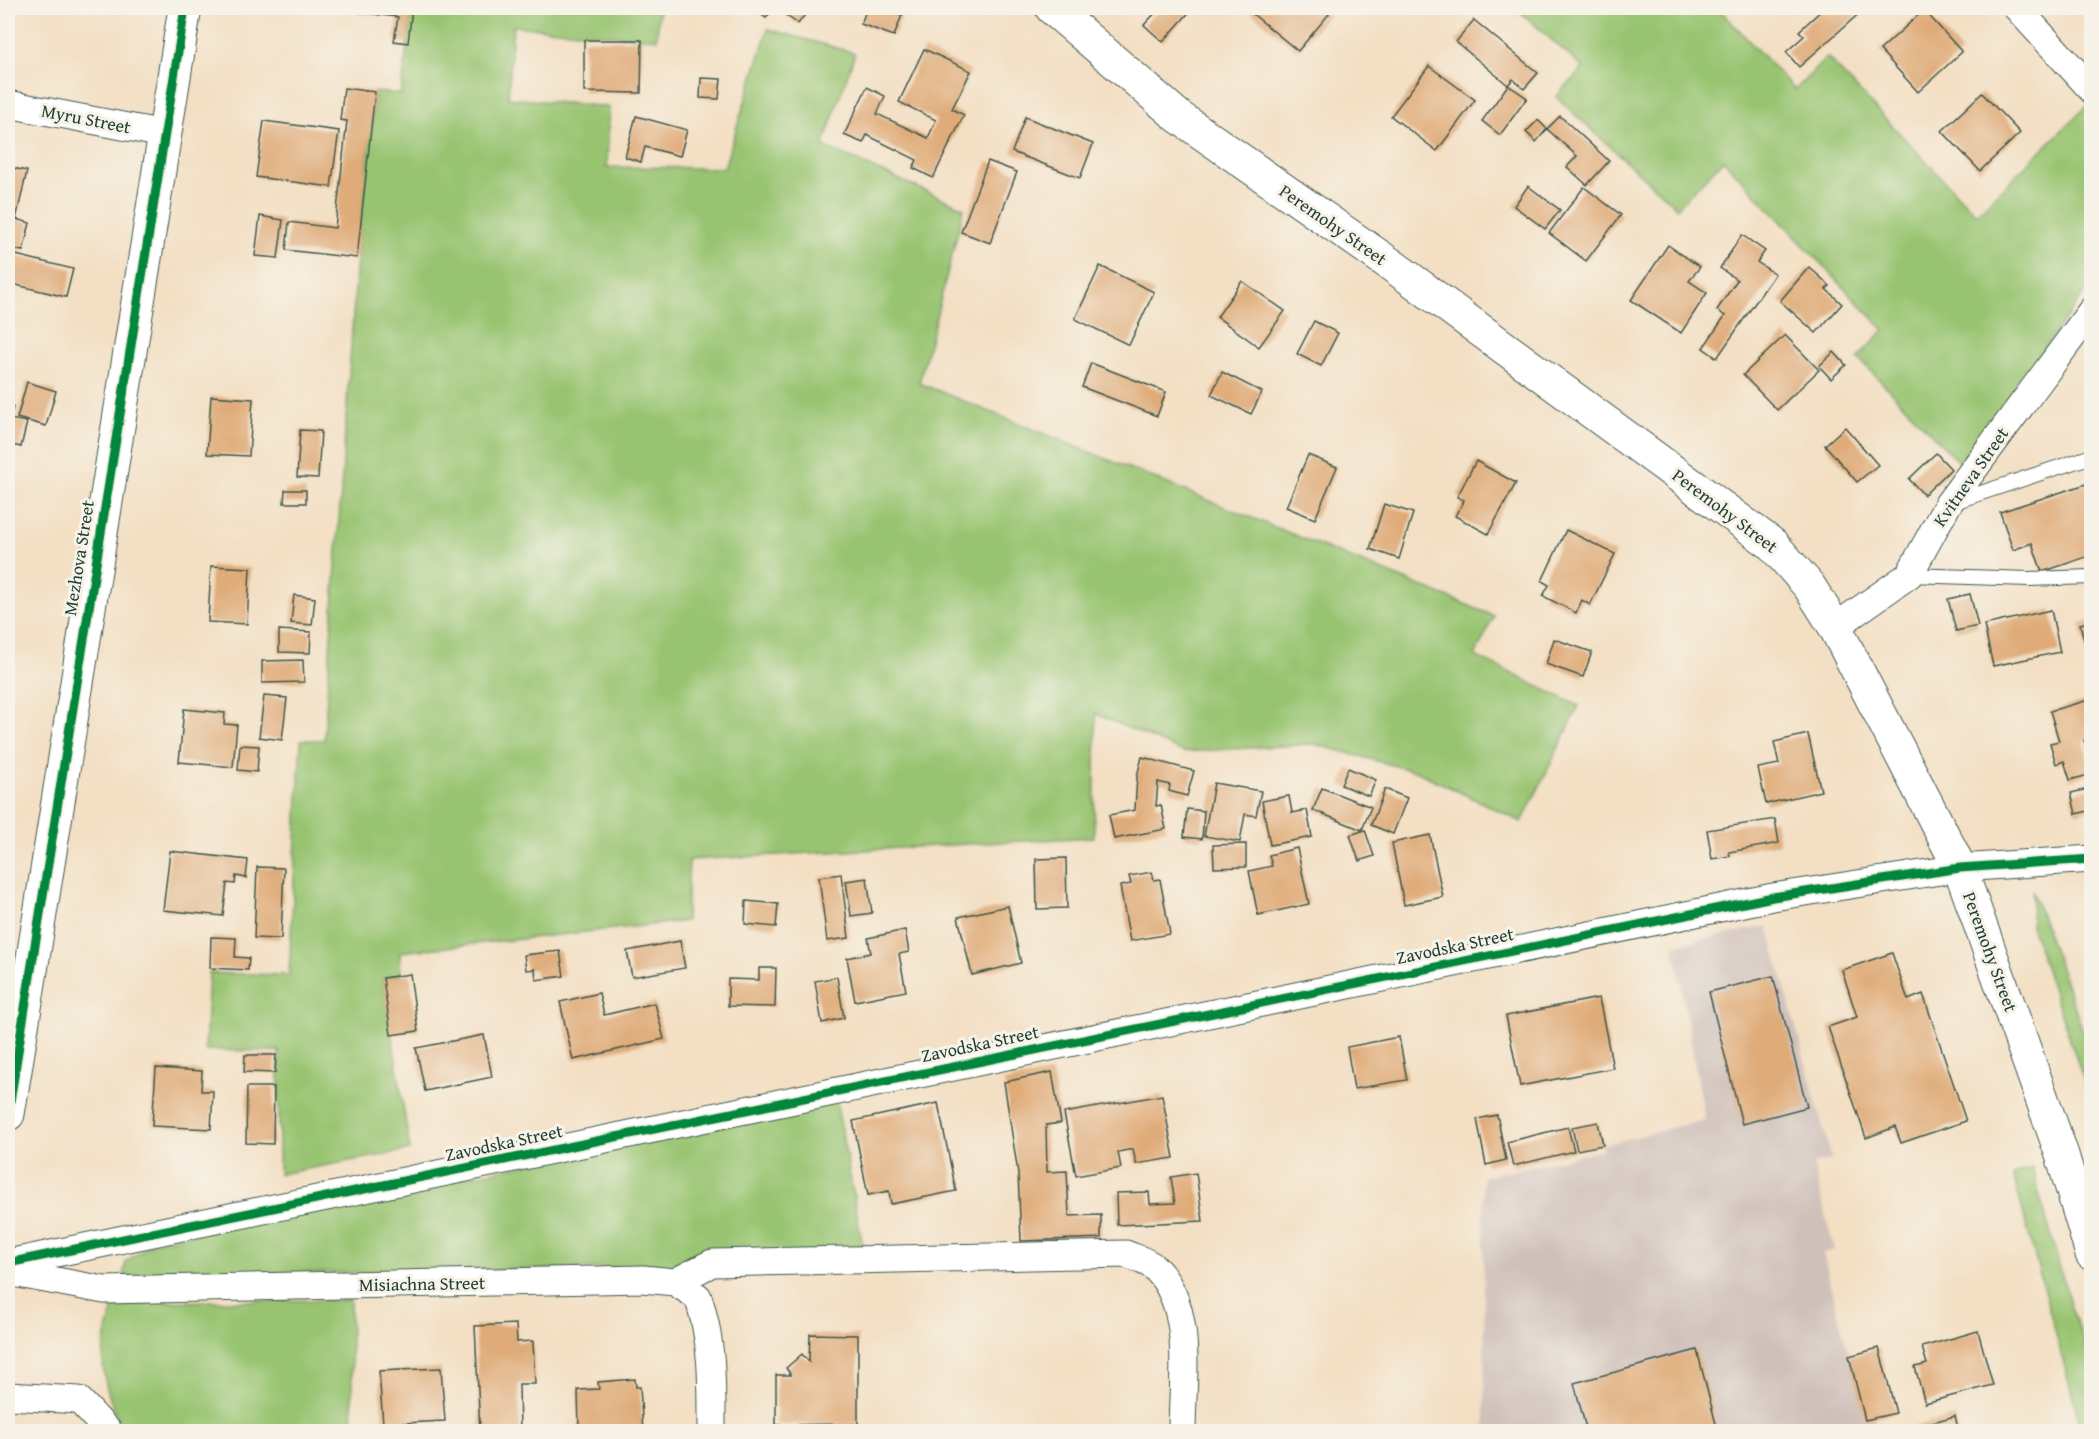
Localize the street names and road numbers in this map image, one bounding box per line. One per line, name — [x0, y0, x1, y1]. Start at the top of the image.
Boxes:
street label: Myru Street — [39, 97, 134, 141]
street label: Peremohy Street — [1274, 177, 1393, 272]
street label: Kvitneva Street — [1926, 421, 2015, 532]
street label: Peremohy Street — [1667, 462, 1784, 560]
street label: Mezhova Street — [56, 498, 101, 618]
street label: Peremohy Street — [1956, 888, 2025, 1016]
street label: Zavodska Street — [1394, 920, 1517, 971]
street label: Zavodska Street — [919, 1018, 1042, 1069]
street label: Zavodska Street — [443, 1117, 566, 1168]
street label: Misiachna Street — [359, 1269, 486, 1298]

